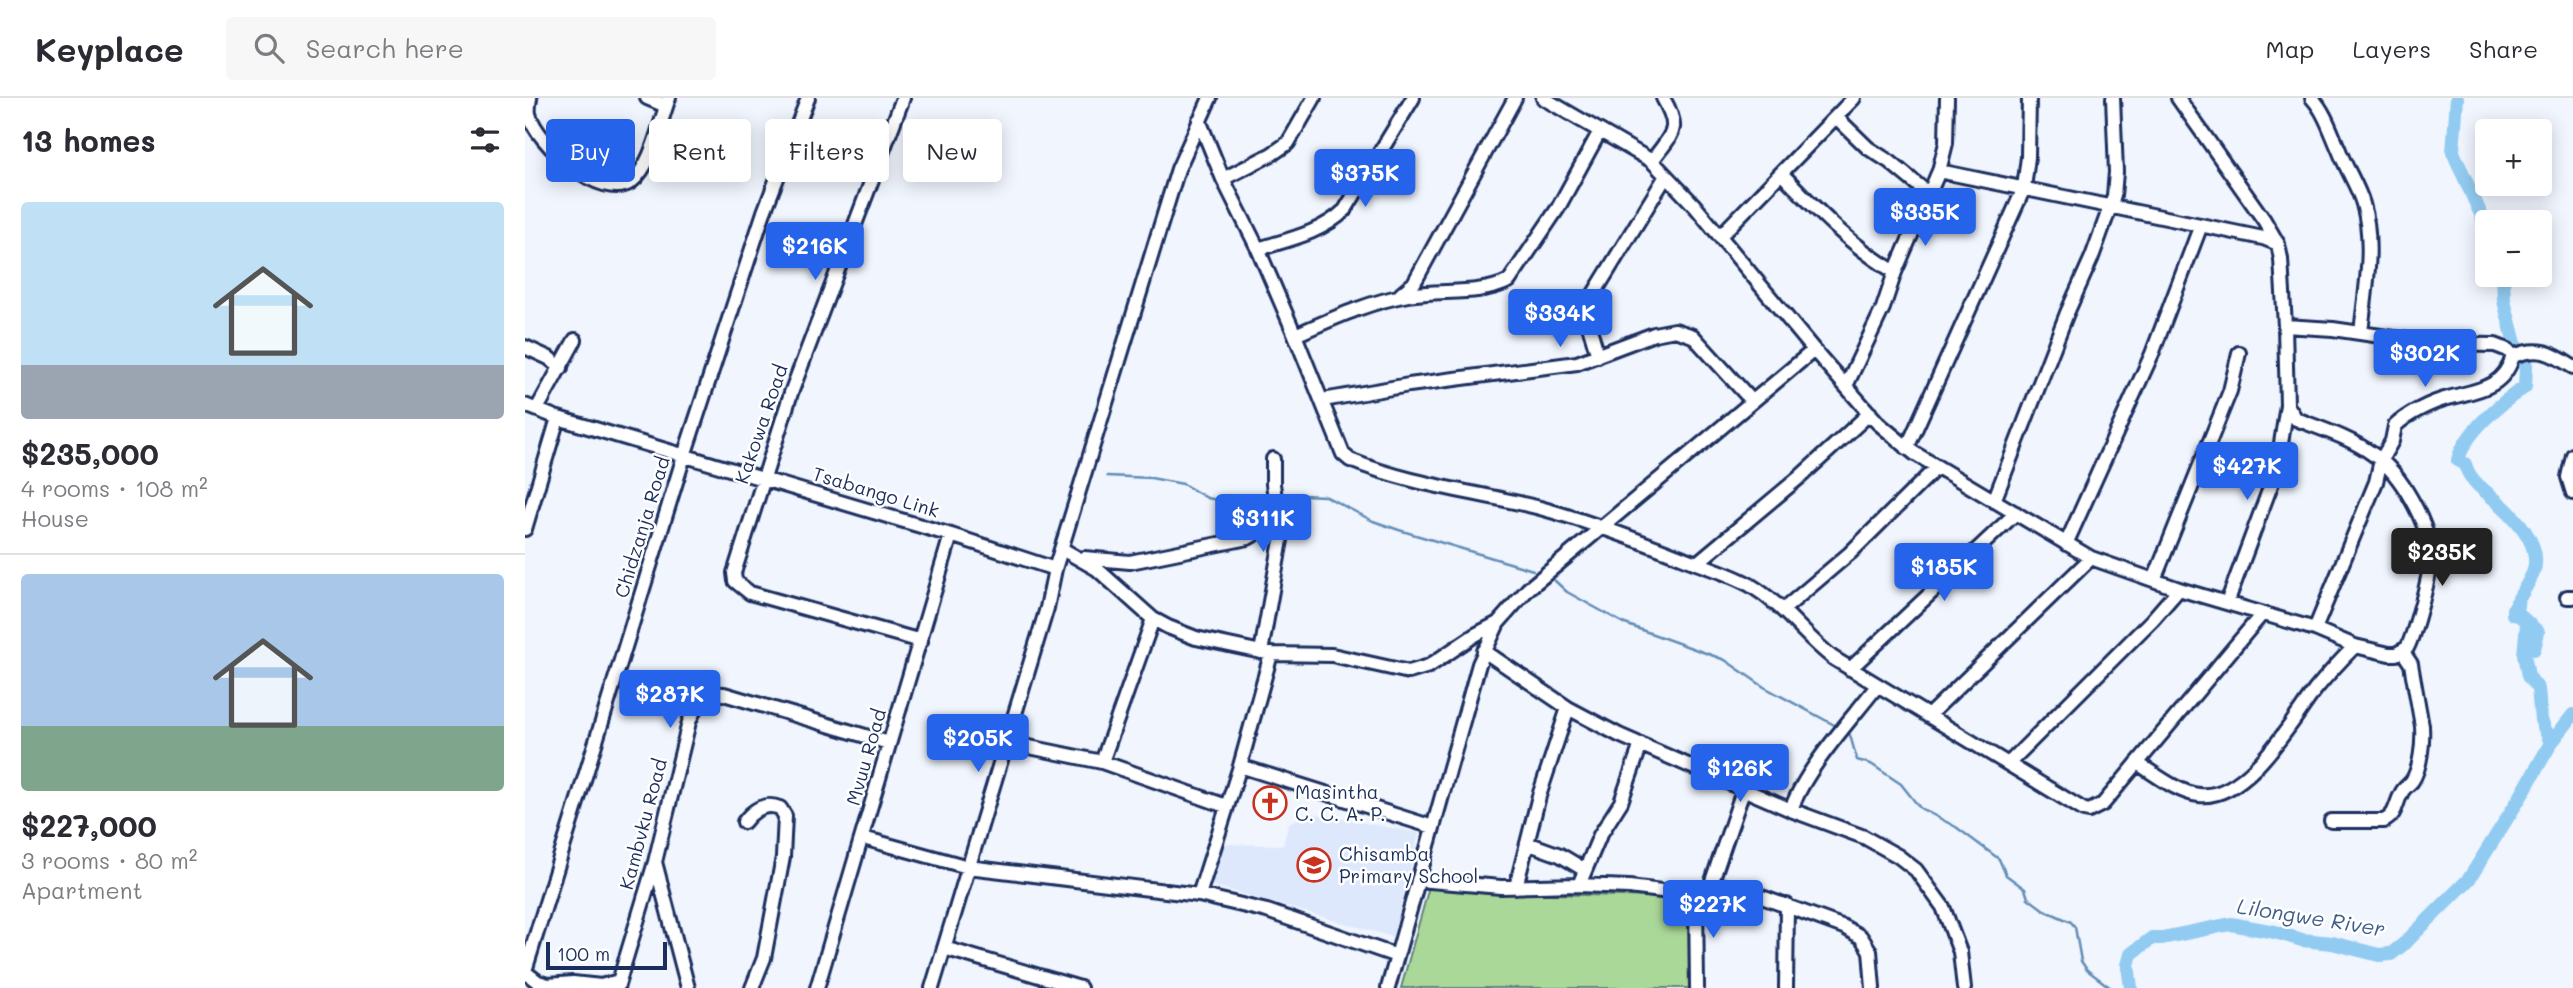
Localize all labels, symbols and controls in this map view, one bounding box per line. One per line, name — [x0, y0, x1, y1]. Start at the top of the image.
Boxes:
search box — [226, 17, 716, 80]
text: Keyplace — [35, 27, 184, 70]
icon: search — [250, 29, 288, 67]
text: Search here — [306, 31, 464, 65]
text: Map — [2266, 33, 2314, 64]
text: Layers — [2352, 33, 2431, 64]
text: Share — [2469, 33, 2538, 64]
chip: Buy — [546, 119, 635, 182]
chip: Rent — [649, 119, 751, 182]
chip: Filters — [765, 119, 889, 182]
chip: New — [903, 119, 1002, 182]
map controls — [2475, 119, 2552, 287]
button: + — [2475, 119, 2552, 196]
text: 13 homes — [21, 120, 156, 160]
icon: filters — [466, 121, 504, 159]
pin: $375K — [1316, 150, 1414, 209]
text: $375K — [1330, 157, 1400, 187]
pin: $335K — [1876, 188, 1974, 248]
text: $335K — [1890, 196, 1960, 226]
button: − — [2475, 210, 2552, 287]
pin: $216K — [766, 222, 864, 282]
text: $216K — [782, 230, 848, 260]
icon: home — [200, 248, 326, 374]
pin: $334K — [1511, 289, 1609, 349]
text: $334K — [1524, 297, 1596, 327]
pin: $302K — [2376, 330, 2474, 389]
text: $302K — [2390, 337, 2460, 367]
street label: Kakowa Road — [728, 361, 793, 487]
text: $235,000 — [21, 433, 159, 473]
pin: $427K — [2198, 442, 2296, 502]
text: $427K — [2212, 450, 2282, 480]
street label: Chidzanja Road — [608, 453, 675, 601]
street label: Tsabango Link — [810, 460, 942, 523]
text: 4 rooms · 108 m² — [21, 473, 208, 503]
pin: $311K — [1214, 494, 1312, 554]
text: $311K — [1231, 502, 1295, 532]
text: House — [21, 503, 89, 533]
pin: $235K — [2393, 528, 2491, 588]
text: $235K — [2407, 536, 2477, 566]
pin: $185K — [1895, 544, 1993, 603]
text: $185K — [1910, 551, 1978, 581]
icon: home — [200, 620, 326, 746]
pin: $287K — [621, 670, 719, 730]
text: $287K — [635, 678, 705, 708]
street label: Mvuu Road — [840, 706, 891, 808]
pin: $205K — [929, 714, 1027, 774]
text: $205K — [943, 722, 1013, 752]
pin: $126K — [1691, 744, 1789, 804]
text: $126K — [1707, 752, 1773, 782]
street label: Kambvku Road — [613, 756, 672, 892]
place label: Masintha C. C. A. P. — [1295, 779, 1386, 826]
church icon: Masintha C. C. A. P. — [1251, 784, 1289, 822]
text: $227,000 — [21, 805, 157, 845]
place label: Chisamba Primary School — [1339, 841, 1478, 888]
text: 3 rooms · 80 m² — [21, 845, 197, 875]
school or university icon: Chisamba Primary School — [1295, 846, 1333, 884]
text: Apartment — [21, 875, 143, 905]
pin: $227K — [1664, 880, 1762, 940]
text: $227K — [1679, 888, 1747, 918]
water label: Lilongwe River — [2235, 891, 2387, 942]
scale bar — [546, 939, 667, 971]
text: 100 m — [557, 941, 610, 966]

